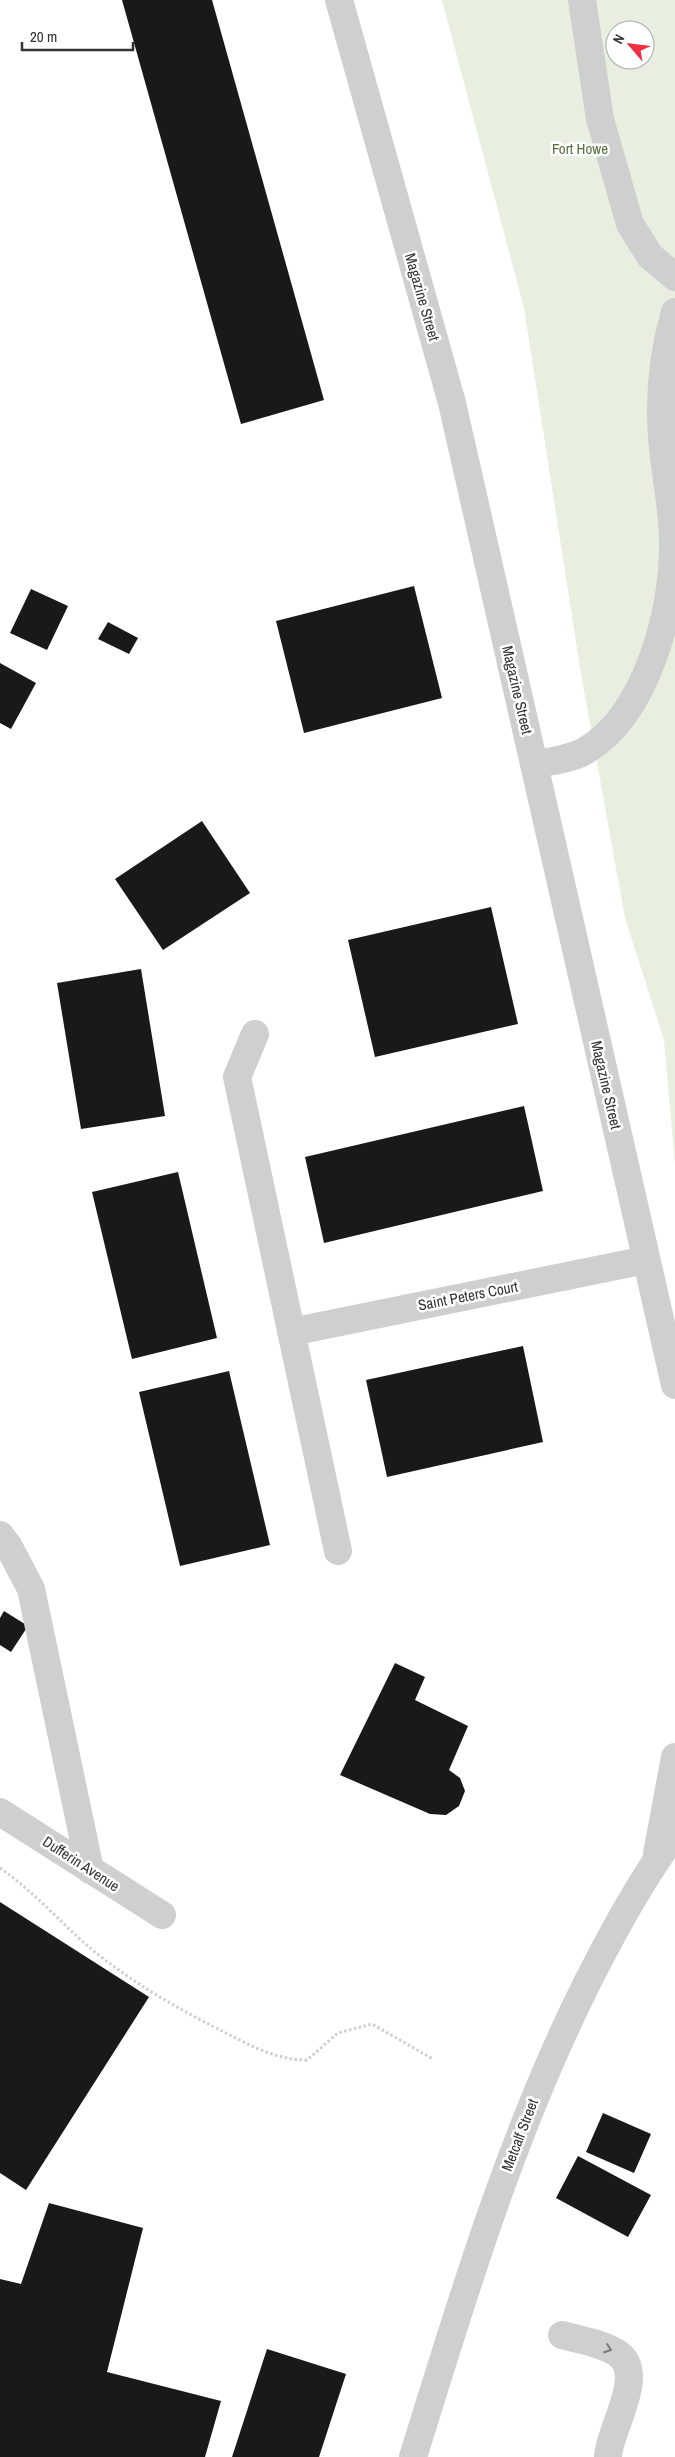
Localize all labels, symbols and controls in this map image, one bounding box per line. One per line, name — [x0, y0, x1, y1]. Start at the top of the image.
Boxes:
scale bar — [22, 20, 134, 52]
north arrow — [605, 20, 655, 70]
text: 20 m — [30, 26, 57, 47]
text: N — [609, 31, 628, 47]
park label: Fort Howe — [552, 138, 608, 159]
street label: Magazine Street — [400, 251, 445, 344]
street label: Magazine Street — [497, 644, 538, 737]
street label: Magazine Street — [586, 1039, 627, 1132]
street label: Saint Peters Court — [416, 1275, 520, 1315]
street label: Dufferin Avenue — [39, 1831, 124, 1896]
street label: Metcalf Street — [496, 2095, 543, 2174]
one-way arrow — [603, 2343, 612, 2353]

